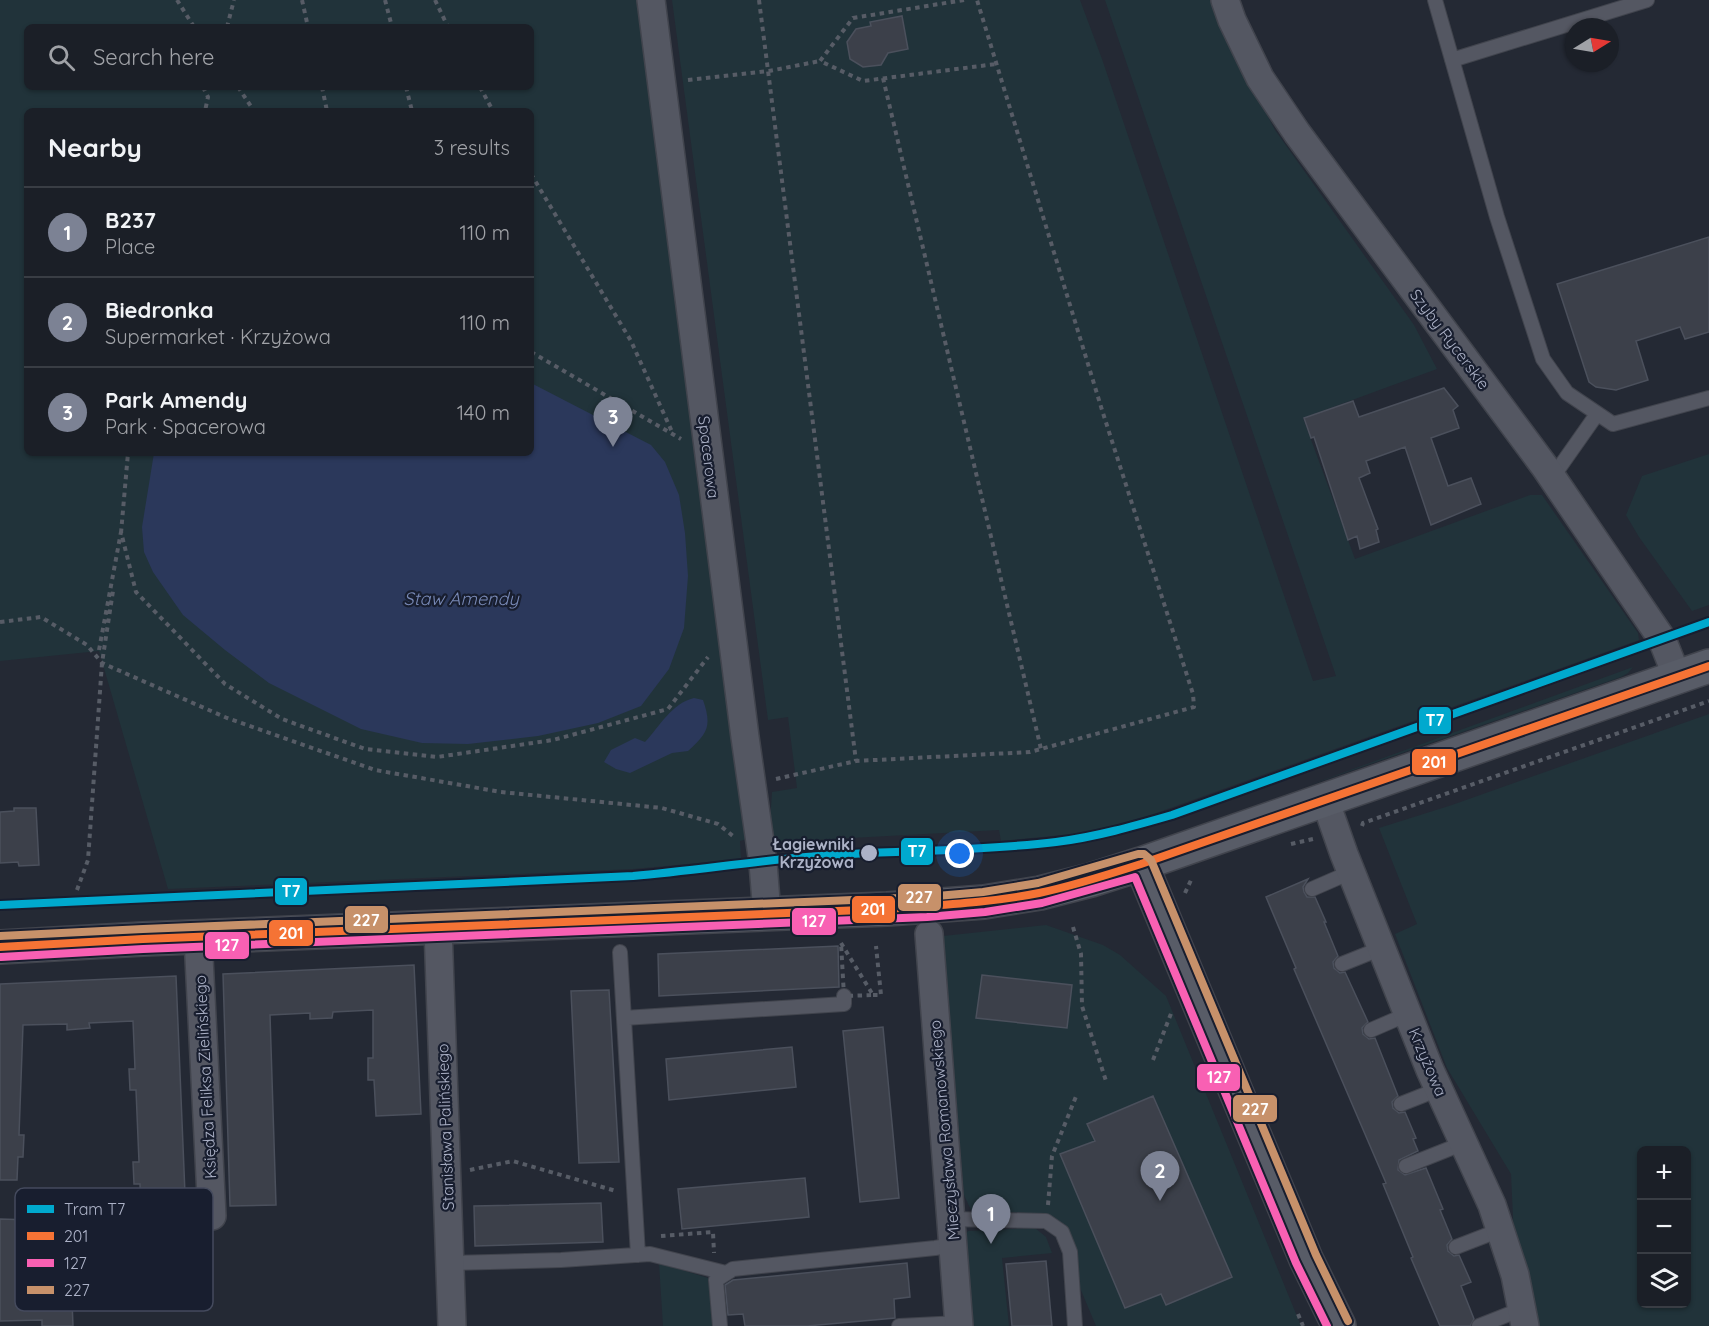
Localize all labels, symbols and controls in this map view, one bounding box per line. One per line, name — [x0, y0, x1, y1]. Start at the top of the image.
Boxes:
north arrow — [1565, 18, 1619, 72]
search box — [24, 24, 534, 90]
icon: search — [45, 41, 78, 74]
text: Search here — [93, 43, 214, 71]
text: Nearby — [48, 131, 142, 164]
text: 3 results — [434, 135, 510, 160]
text: B237 — [105, 206, 156, 234]
text: 1 — [64, 220, 71, 245]
text: 110 m — [460, 220, 510, 245]
text: Place — [105, 234, 155, 259]
street label: Szyby Rycerskie — [1406, 285, 1494, 393]
text: Biedronka — [105, 296, 214, 324]
text: 2 — [62, 310, 73, 335]
text: 110 m — [460, 310, 510, 335]
text: Supermarket · Krzyżowa — [105, 324, 331, 349]
text: Park Amendy — [105, 386, 247, 414]
pin: 3 — [594, 398, 632, 447]
text: 3 — [62, 400, 73, 425]
text: 140 m — [457, 400, 510, 425]
text: Park · Spacerowa — [105, 414, 266, 439]
street label: Spacerowa — [694, 415, 724, 499]
water label: Staw Amendy — [403, 587, 520, 610]
line badge: T7 — [1418, 706, 1452, 735]
text: T7 — [1426, 710, 1445, 730]
line badge: 201 — [1411, 748, 1457, 776]
text: 201 — [1421, 752, 1447, 772]
place label: Łagiewniki Krzyżowa — [772, 834, 854, 872]
line badge: T7 — [900, 837, 934, 866]
your location — [945, 839, 974, 868]
text: T7 — [908, 841, 927, 861]
marker: Łagiewniki Krzyżowa — [859, 843, 879, 863]
line badge: T7 — [274, 877, 308, 906]
text: T7 — [282, 881, 301, 901]
line badge: 227 — [897, 883, 942, 912]
text: 227 — [906, 887, 933, 907]
line badge: 201 — [851, 895, 896, 924]
text: 201 — [860, 899, 886, 919]
line badge: 227 — [344, 905, 389, 934]
line badge: 127 — [791, 907, 837, 936]
text: 227 — [353, 910, 380, 930]
text: 127 — [802, 911, 826, 931]
line badge: 201 — [268, 919, 314, 947]
text: 201 — [278, 923, 304, 943]
line badge: 127 — [204, 931, 250, 960]
text: 127 — [215, 935, 239, 955]
street label: Księdza Feliksa Zielińskiego — [190, 975, 220, 1179]
street label: Mieczysława Romanowskiego — [924, 1019, 964, 1241]
street label: Krzyżowa — [1405, 1025, 1451, 1099]
street label: Stanisława Palińskiego — [432, 1043, 458, 1211]
line badge: 127 — [1196, 1063, 1241, 1092]
text: 127 — [1207, 1067, 1231, 1087]
line badge: 227 — [1232, 1094, 1278, 1123]
text: 227 — [1242, 1099, 1269, 1119]
map controls — [1637, 1146, 1691, 1308]
button: + — [1637, 1146, 1691, 1200]
pin: 2 — [1140, 1152, 1180, 1201]
legend — [15, 1188, 213, 1311]
pin: 1 — [972, 1194, 1010, 1244]
text: Tram T7 — [64, 1199, 125, 1219]
button: − — [1637, 1200, 1691, 1254]
text: 201 — [64, 1226, 88, 1246]
text: 127 — [64, 1253, 87, 1273]
button: layers — [1637, 1254, 1691, 1308]
text: 227 — [64, 1280, 90, 1300]

